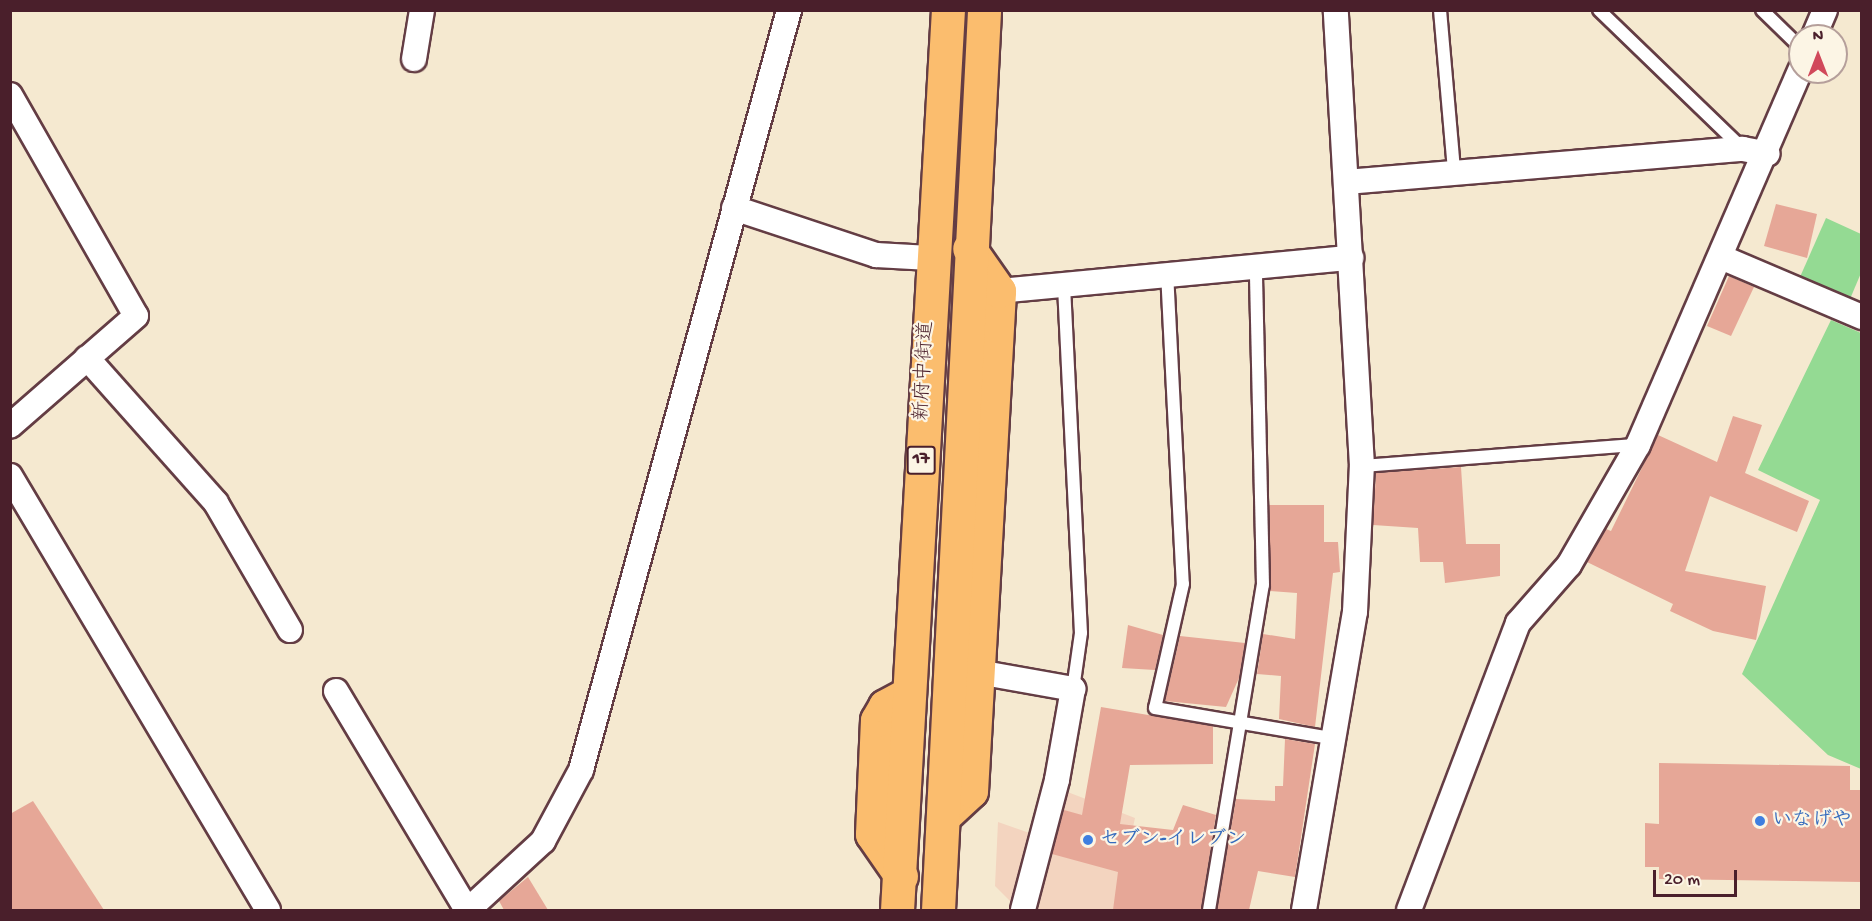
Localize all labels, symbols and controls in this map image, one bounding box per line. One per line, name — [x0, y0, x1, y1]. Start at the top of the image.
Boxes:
north arrow — [1788, 24, 1848, 84]
text: N — [1813, 28, 1823, 47]
street label: 新府中街道 — [910, 320, 940, 422]
road number: 17 — [906, 445, 936, 475]
place label: いなげや — [1772, 809, 1852, 833]
marker: いなげや — [1753, 814, 1767, 828]
place label: セブン-イレブン — [1100, 828, 1246, 852]
marker: セブン-イレブン — [1081, 833, 1095, 847]
scale bar — [1656, 858, 1740, 896]
text: 20 m — [1664, 870, 1700, 891]

